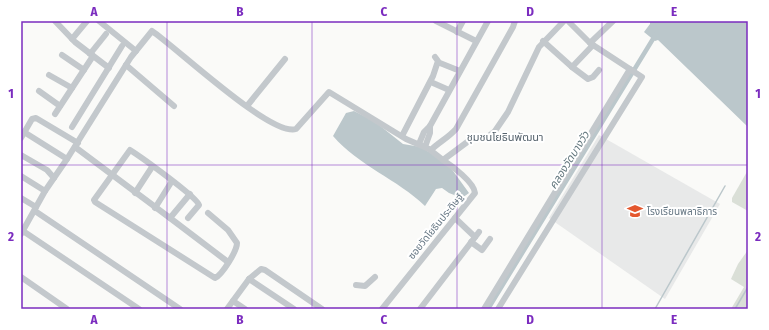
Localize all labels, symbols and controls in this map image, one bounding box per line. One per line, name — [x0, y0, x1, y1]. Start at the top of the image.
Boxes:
text: A — [89, 4, 98, 19]
text: B — [236, 4, 244, 19]
text: C — [381, 4, 388, 19]
text: D — [526, 4, 534, 19]
text: E — [671, 4, 677, 19]
text: 1 — [8, 86, 14, 101]
text: 1 — [755, 86, 761, 101]
water label: คลองวัดบางวัว — [547, 129, 593, 191]
district label: ชุมชนโยธินพัฒนา — [467, 131, 543, 144]
street label: ซอยวัดโยธินประดิษฐ์ — [406, 191, 466, 262]
school or university icon: โรงเรียนพลาธิการ — [626, 202, 644, 220]
place label: โรงเรียนพลาธิการ — [647, 206, 717, 218]
text: 2 — [7, 229, 14, 244]
text: 2 — [754, 229, 761, 244]
text: A — [89, 312, 98, 327]
text: B — [236, 312, 244, 327]
text: C — [381, 312, 388, 327]
text: D — [526, 312, 534, 327]
text: E — [671, 312, 677, 327]

